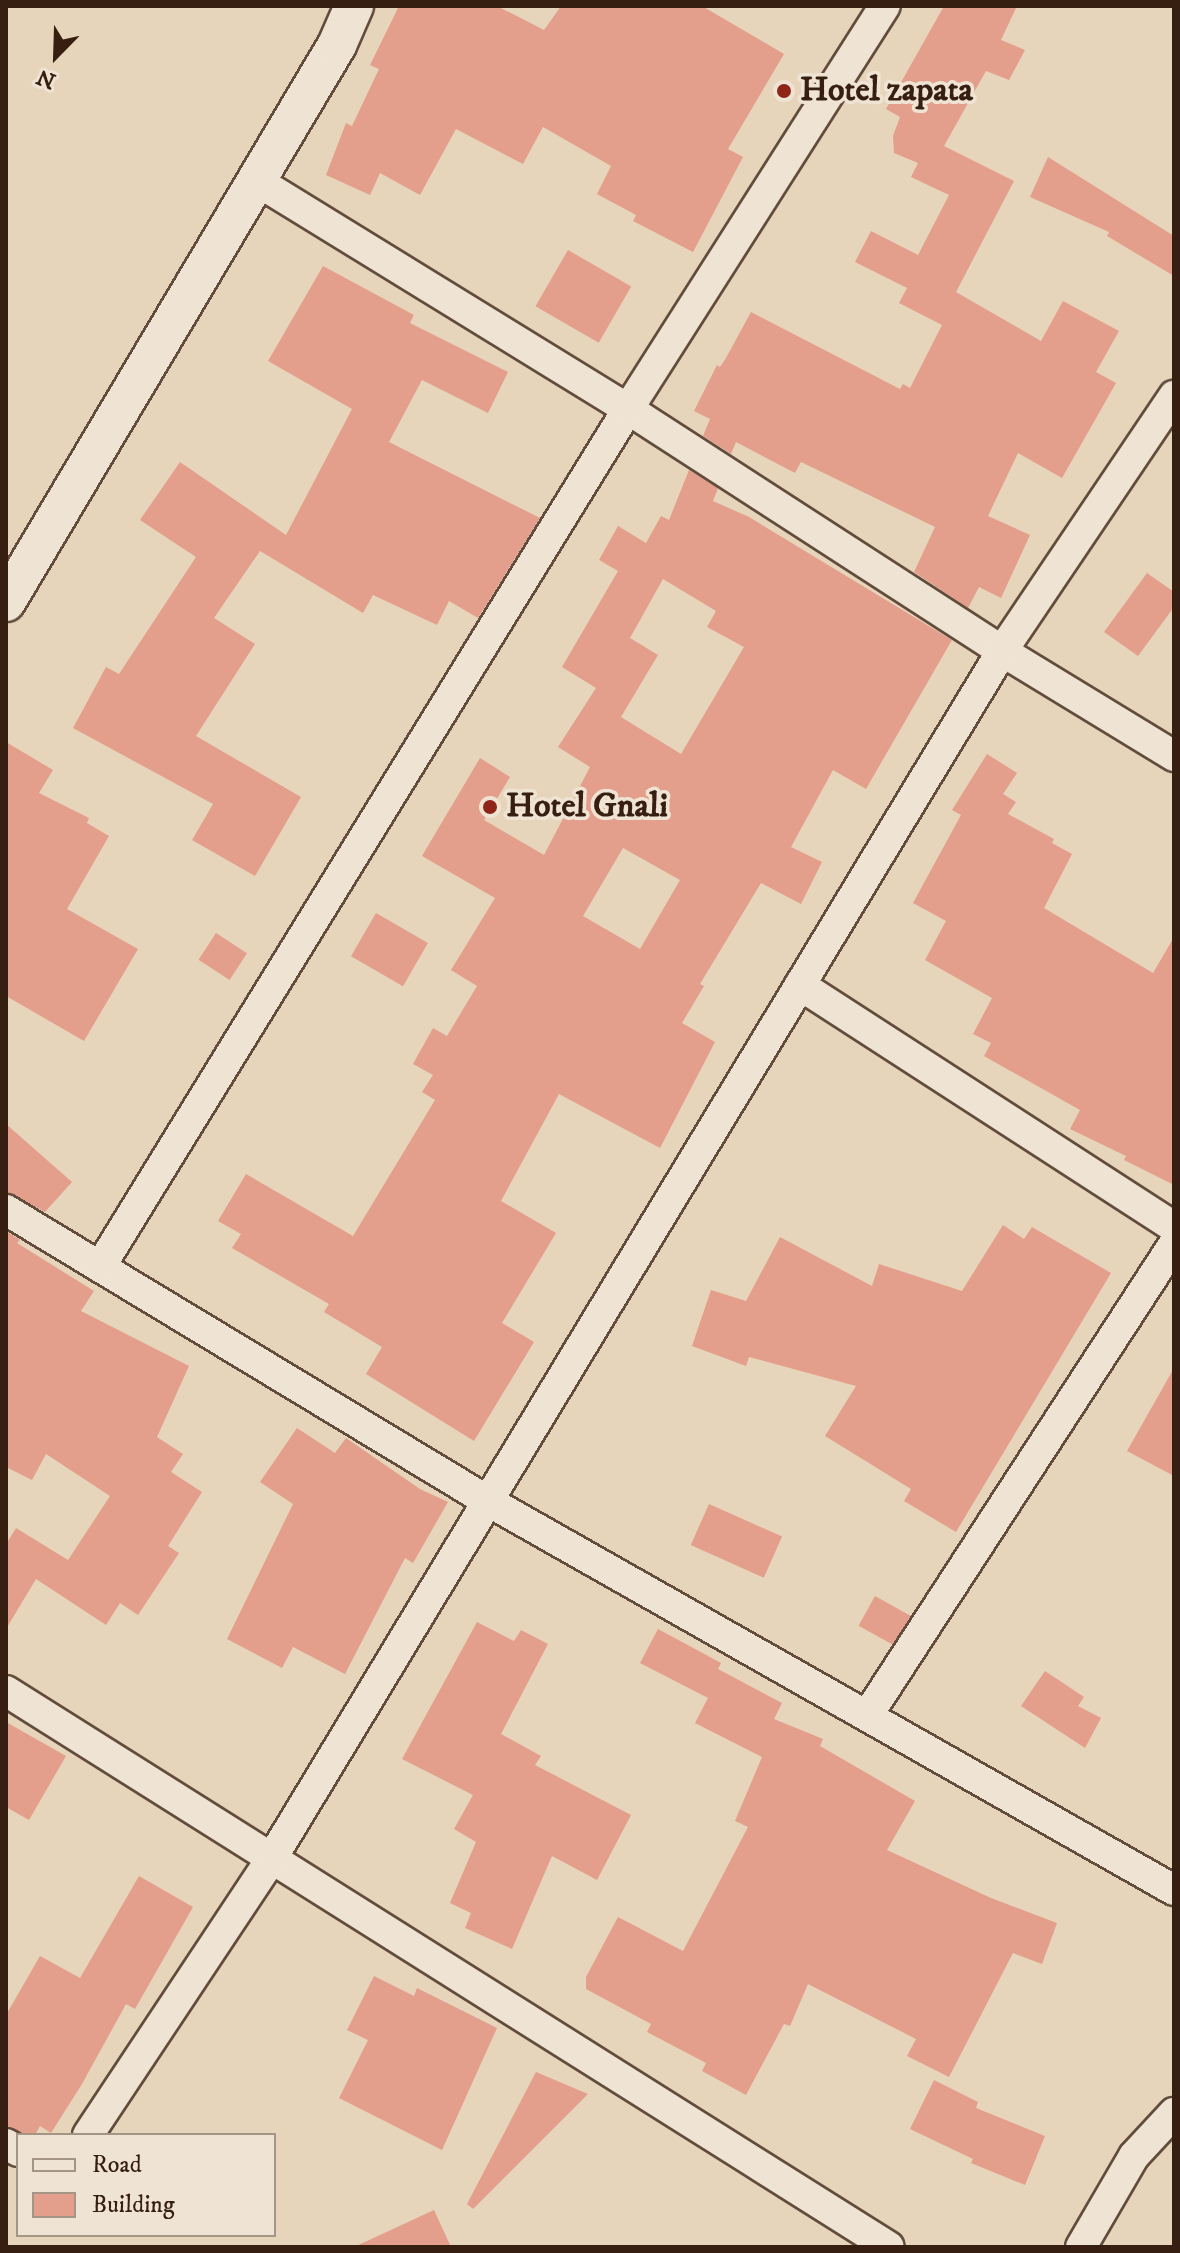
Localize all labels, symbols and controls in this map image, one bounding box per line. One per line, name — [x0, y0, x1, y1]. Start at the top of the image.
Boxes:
north arrow — [16, 16, 96, 96]
text: N — [33, 63, 60, 95]
place label: Hotel zapata — [800, 71, 973, 111]
marker: Hotel zapata — [775, 82, 793, 100]
place label: Hotel Gnali — [506, 787, 668, 827]
marker: Hotel Gnali — [481, 798, 499, 816]
legend — [16, 2133, 276, 2237]
text: Road — [92, 2150, 142, 2180]
text: Building — [92, 2190, 175, 2220]

